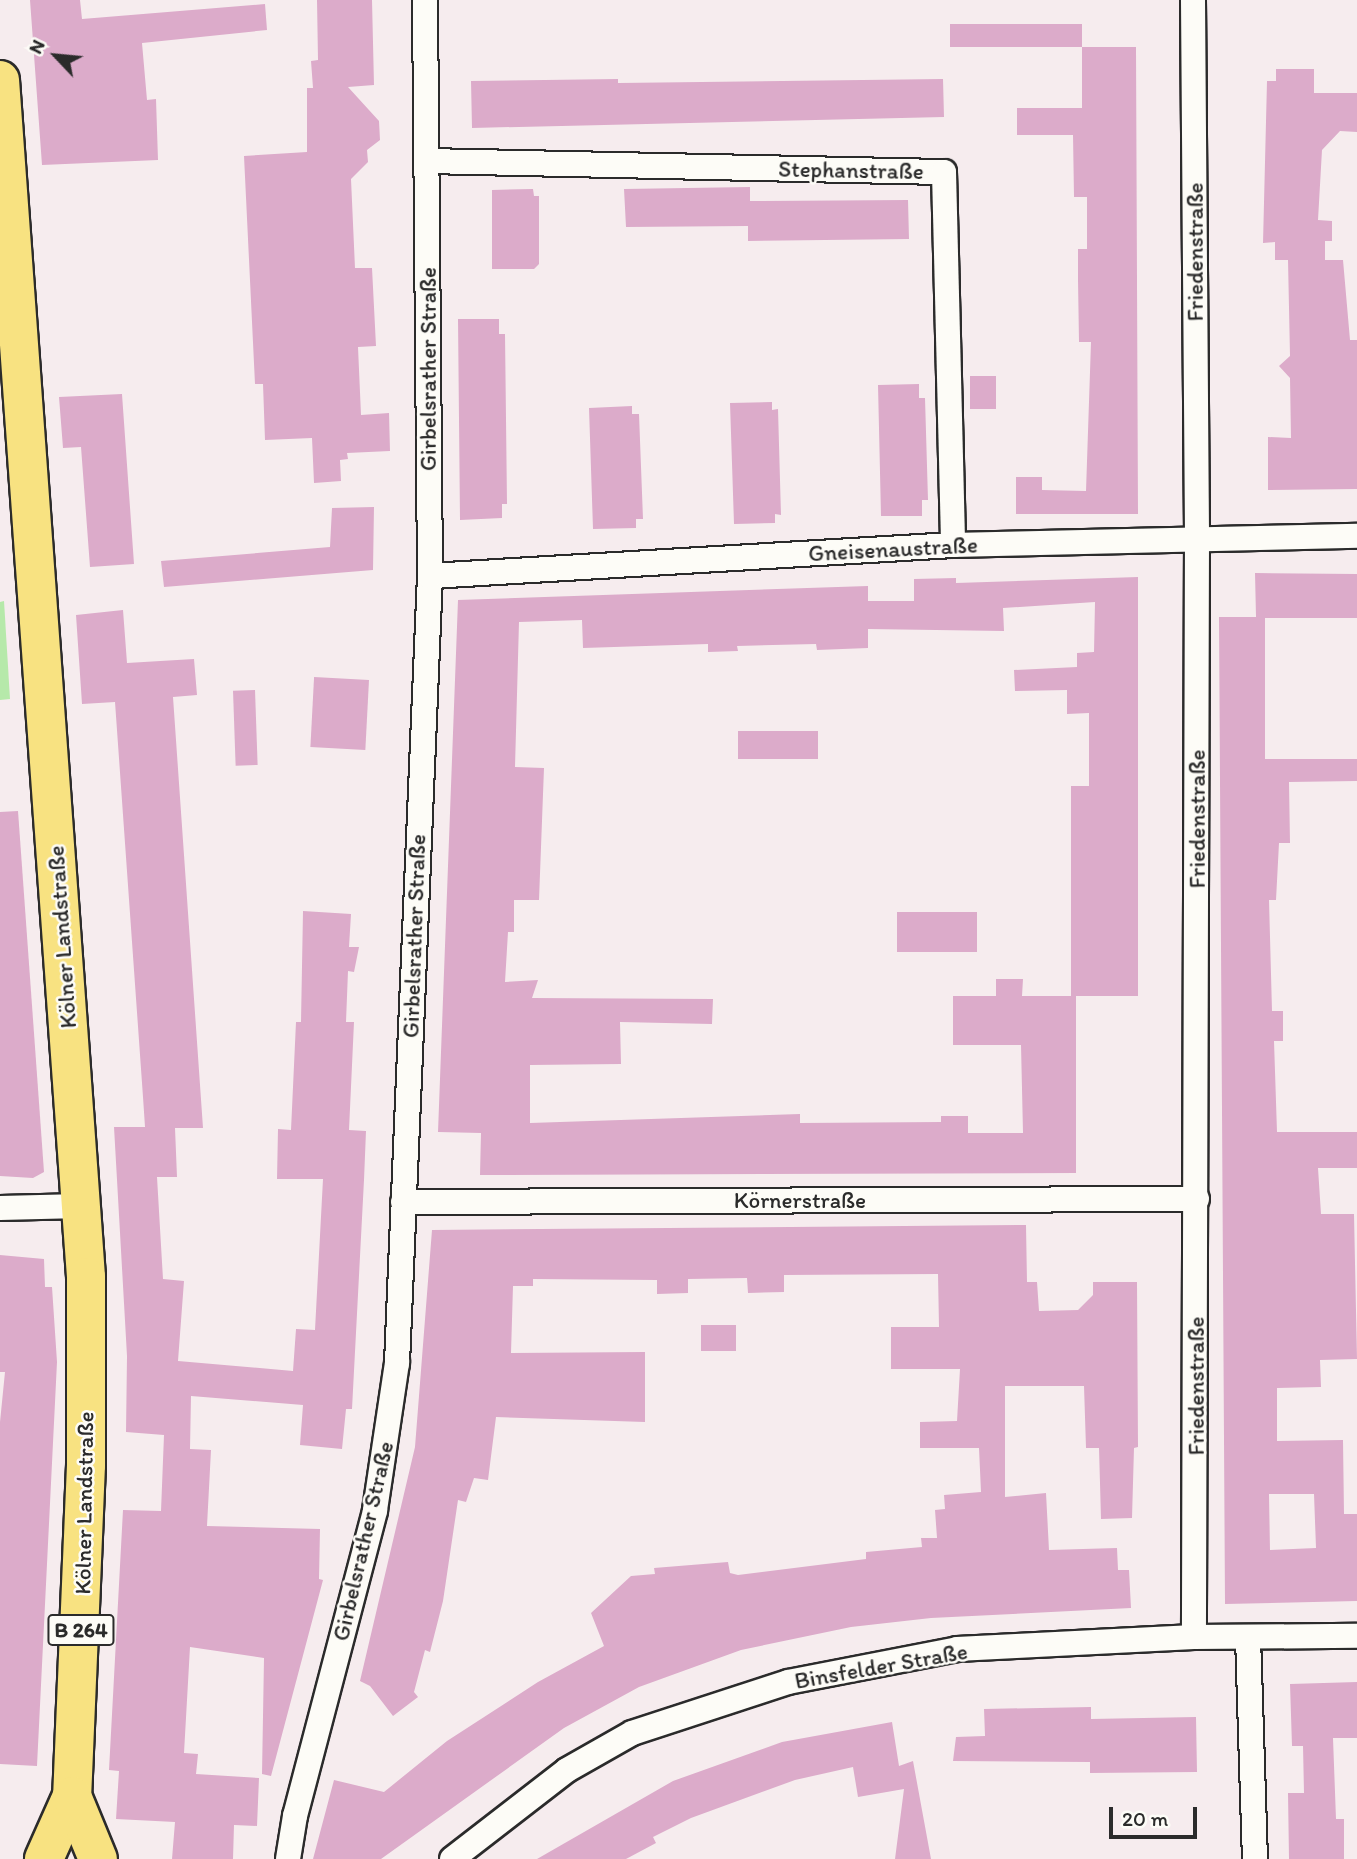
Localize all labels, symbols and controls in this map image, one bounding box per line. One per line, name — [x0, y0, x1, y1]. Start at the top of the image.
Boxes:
north arrow — [21, 21, 91, 91]
text: N — [24, 36, 50, 57]
street label: Stephanstraße — [778, 155, 924, 185]
street label: Friedenstraße — [1181, 183, 1209, 321]
street label: Girbelsrather Straße — [414, 267, 442, 471]
street label: Gneisenaustraße — [808, 531, 978, 567]
street label: Friedenstraße — [1183, 750, 1211, 888]
street label: Girbelsrather Straße — [397, 833, 431, 1039]
street label: Kölner Landstraße — [42, 845, 82, 1029]
street label: Körnerstraße — [734, 1186, 866, 1214]
street label: Friedenstraße — [1182, 1317, 1210, 1455]
street label: Kölner Landstraße — [69, 1411, 99, 1595]
street label: Girbelsrather Straße — [327, 1438, 399, 1644]
road number: B 264 — [46, 1612, 116, 1648]
street label: Binsfelder Straße — [792, 1637, 970, 1695]
scale bar — [1112, 1792, 1200, 1836]
text: 20 m — [1122, 1806, 1168, 1831]

